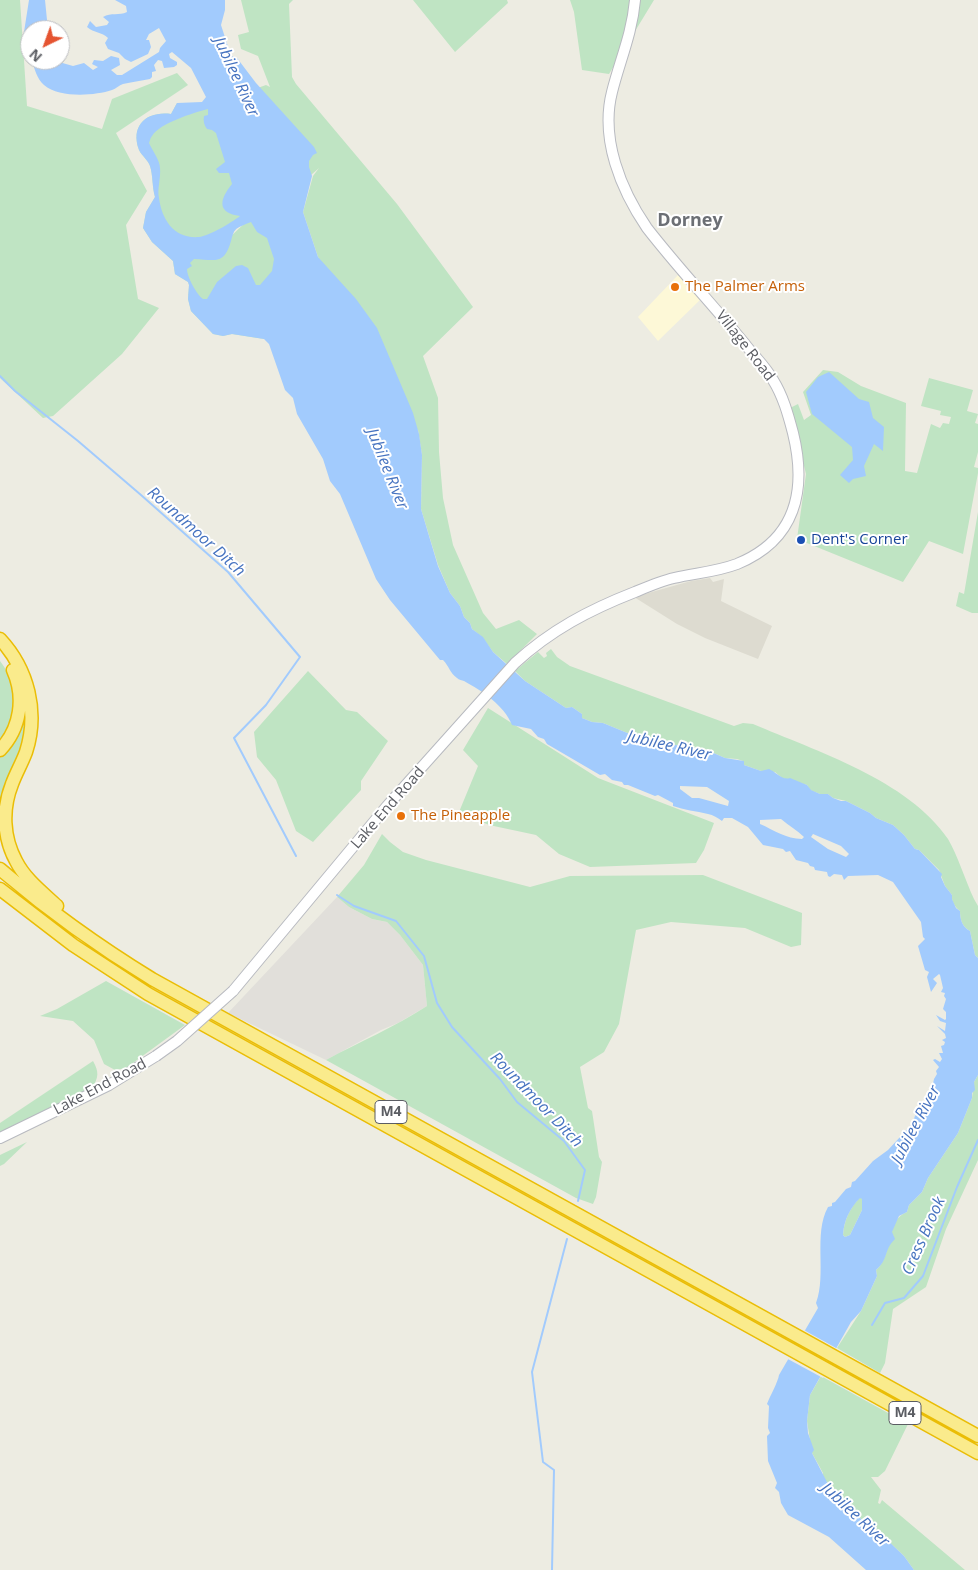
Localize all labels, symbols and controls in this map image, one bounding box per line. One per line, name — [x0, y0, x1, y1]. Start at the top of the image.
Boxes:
north arrow — [20, 20, 70, 70]
water label: Jubilee River — [209, 34, 263, 120]
text: N — [25, 45, 46, 67]
district label: Dorney — [657, 210, 723, 232]
place label: The Palmer Arms — [685, 278, 805, 296]
marker: The Palmer Arms — [669, 281, 681, 293]
street label: Village Road — [712, 307, 778, 385]
water label: Jubilee River — [362, 426, 412, 512]
water label: Roundmoor Ditch — [143, 483, 249, 581]
place label: Dent's Corner — [811, 531, 908, 549]
marker: Dent's Corner — [795, 534, 807, 546]
water label: Jubilee River — [625, 727, 713, 765]
street label: Lake End Road — [347, 763, 429, 853]
place label: The Pineapple — [411, 807, 510, 825]
marker: The Pineapple — [395, 810, 407, 822]
water label: Roundmoor Ditch — [486, 1048, 586, 1152]
street label: Lake End Road — [50, 1055, 150, 1119]
water label: Jubilee River — [887, 1083, 945, 1167]
road number: M4 — [375, 1100, 407, 1124]
water label: Cress Brook — [898, 1194, 950, 1278]
road number: M4 — [889, 1402, 921, 1425]
water label: Jubilee River — [817, 1479, 893, 1551]

